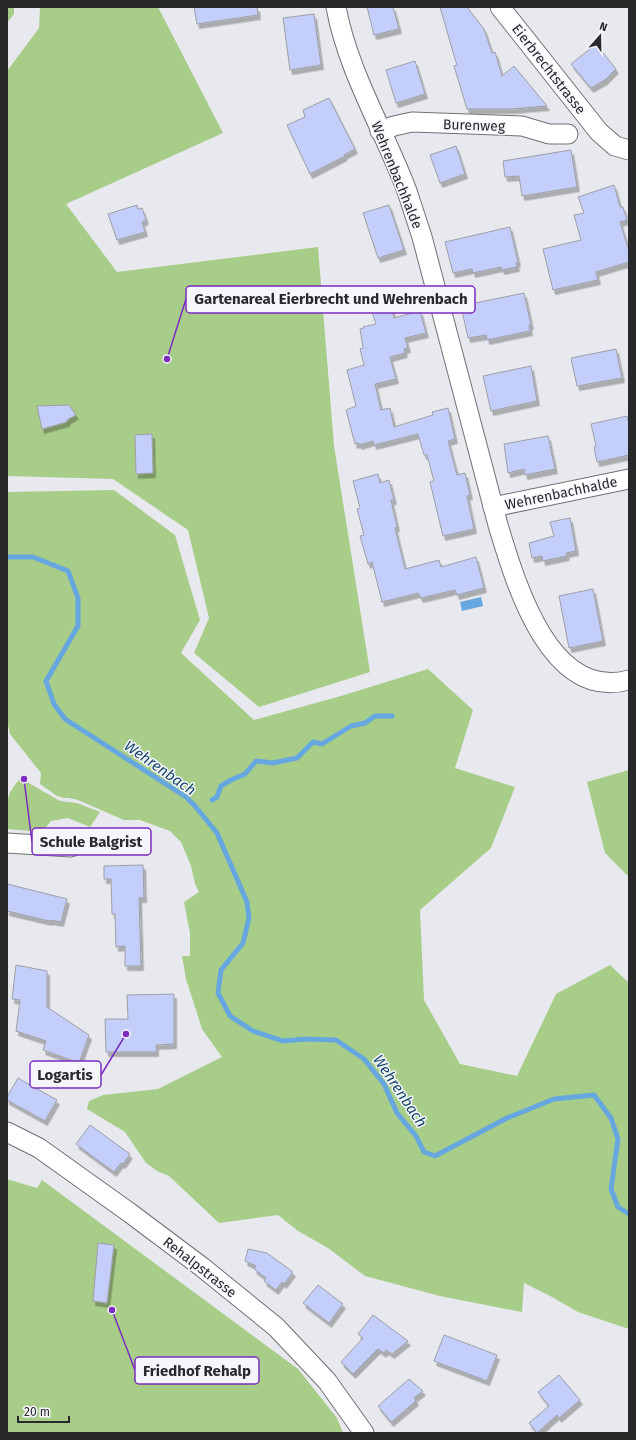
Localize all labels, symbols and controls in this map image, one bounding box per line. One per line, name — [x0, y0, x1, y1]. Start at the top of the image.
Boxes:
north arrow — [580, 16, 620, 56]
text: N — [598, 20, 609, 34]
street label: Eierbrechtstrasse — [508, 21, 589, 118]
street label: Burenweg — [442, 116, 506, 135]
street label: Wehrenbachhalde — [367, 119, 426, 231]
callout: Gartenareal Eierbrecht und Wehrenbach — [186, 286, 475, 313]
text: Gartenareal Eierbrecht und Wehrenbach — [194, 290, 468, 308]
street label: Wehrenbachhalde — [503, 473, 619, 514]
water label: Wehrenbach — [121, 737, 199, 799]
callout: Schule Balgrist — [32, 828, 151, 855]
text: Schule Balgrist — [40, 833, 142, 851]
water label: Wehrenbach — [369, 1051, 431, 1131]
callout: Logartis — [30, 1061, 101, 1088]
text: Logartis — [37, 1066, 93, 1084]
street label: Rehalpstrasse — [160, 1233, 240, 1301]
callout: Friedhof Rehalp — [135, 1357, 259, 1384]
text: Friedhof Rehalp — [143, 1362, 251, 1380]
scale bar — [18, 1398, 69, 1424]
text: 20 m — [24, 1405, 50, 1419]

